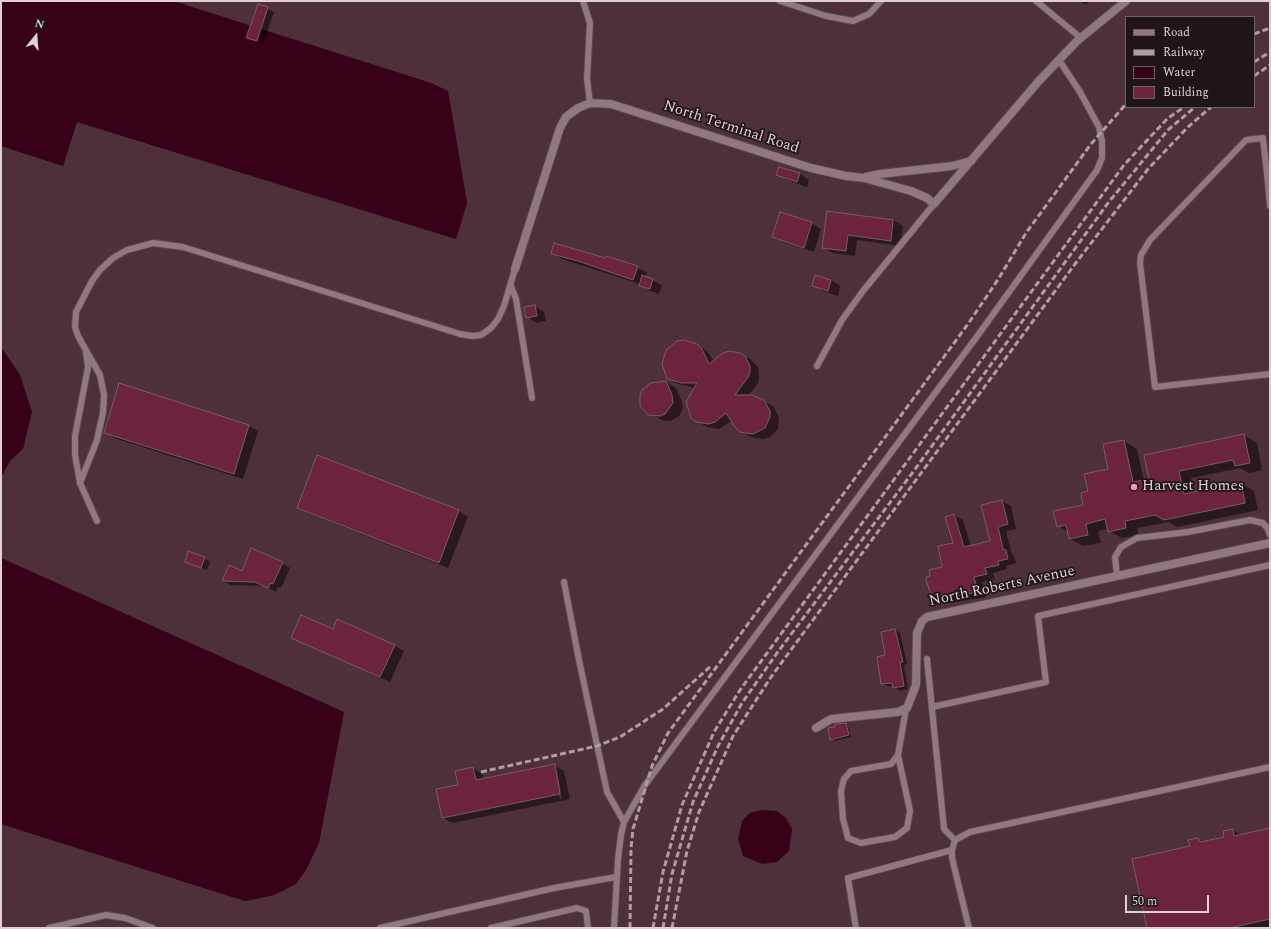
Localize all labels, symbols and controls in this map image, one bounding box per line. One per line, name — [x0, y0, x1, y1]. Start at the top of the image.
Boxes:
text: N — [33, 15, 46, 33]
north arrow — [16, 16, 56, 56]
legend — [1125, 16, 1255, 108]
text: Road — [1163, 23, 1190, 42]
text: Railway — [1163, 43, 1205, 62]
text: Water — [1163, 63, 1195, 82]
text: Building — [1163, 83, 1209, 102]
street label: North Terminal Road — [661, 98, 801, 158]
place label: Harvest Homes — [1142, 478, 1244, 496]
marker: Harvest Homes — [1129, 482, 1139, 492]
street label: North Roberts Avenue — [927, 563, 1077, 611]
scale bar — [1127, 887, 1211, 913]
text: 50 m — [1132, 892, 1157, 911]

